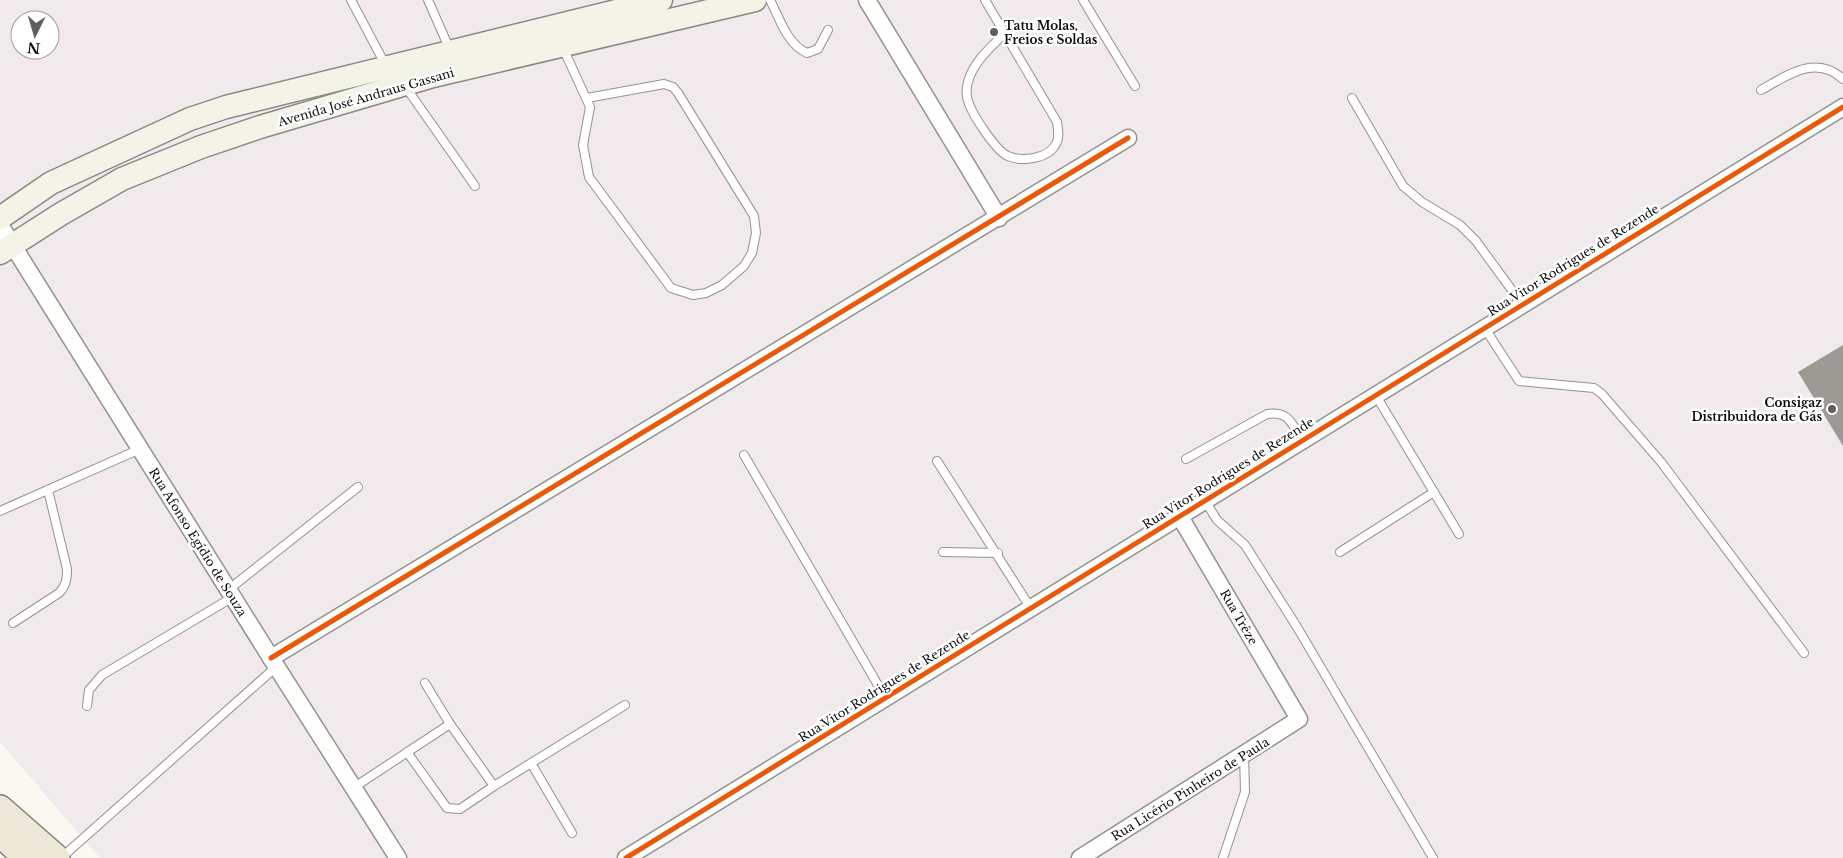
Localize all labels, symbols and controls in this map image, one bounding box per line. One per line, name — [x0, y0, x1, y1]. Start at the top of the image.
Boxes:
north arrow — [10, 10, 60, 60]
place label: Tatu Molas, Freios e Soldas — [1004, 18, 1098, 47]
marker: Tatu Molas, Freios e Soldas — [988, 26, 1000, 38]
text: N — [27, 38, 41, 57]
street label: Avenida José Andraus Gassani — [275, 65, 456, 130]
street label: Rua Vitor Rodrigues de Rezende — [1485, 201, 1662, 319]
place label: Consigaz Distribuidora de Gás — [1691, 395, 1822, 424]
marker: Consigaz Distribuidora de Gás — [1826, 403, 1838, 415]
street label: Rua Vitor Rodrigues de Rezende — [1140, 414, 1317, 532]
street label: Rua Afonso Egídio de Souza — [146, 465, 250, 620]
street label: Rua Trêze — [1217, 586, 1261, 648]
street label: Rua Vitor Rodrigues de Rezende — [796, 627, 973, 745]
street label: Rua Licério Pinheiro de Paula — [1108, 734, 1272, 844]

